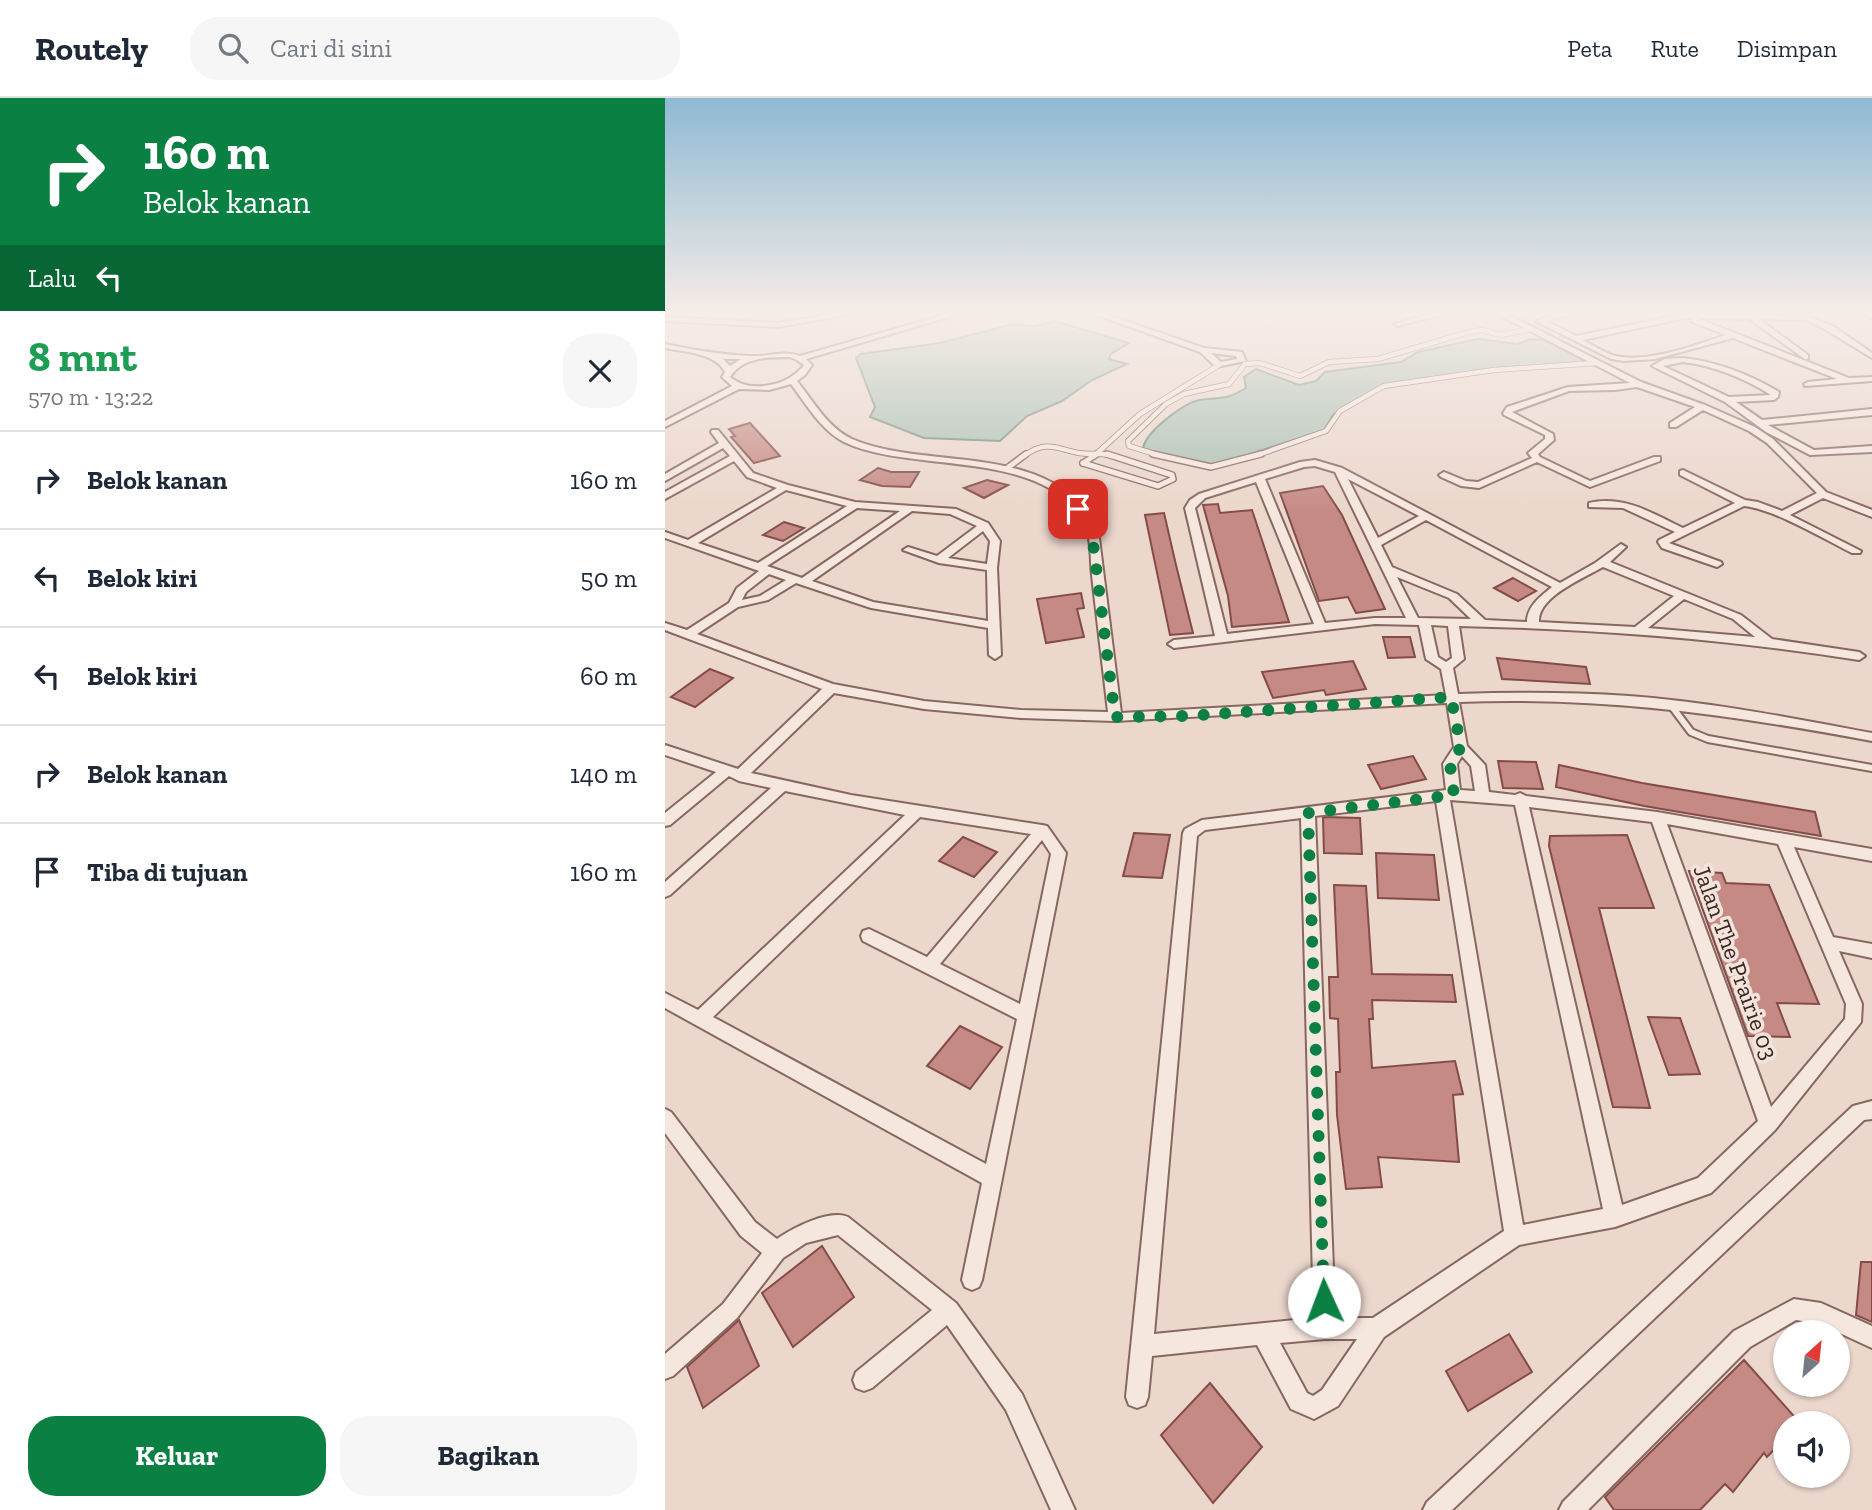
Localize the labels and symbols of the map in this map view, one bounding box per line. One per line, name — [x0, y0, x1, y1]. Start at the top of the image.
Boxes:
pin — [1048, 479, 1108, 539]
street label: Jalan The Prairie 03 — [1687, 861, 1785, 1063]
position arrow — [1287, 1264, 1361, 1338]
north arrow — [1773, 1320, 1850, 1396]

